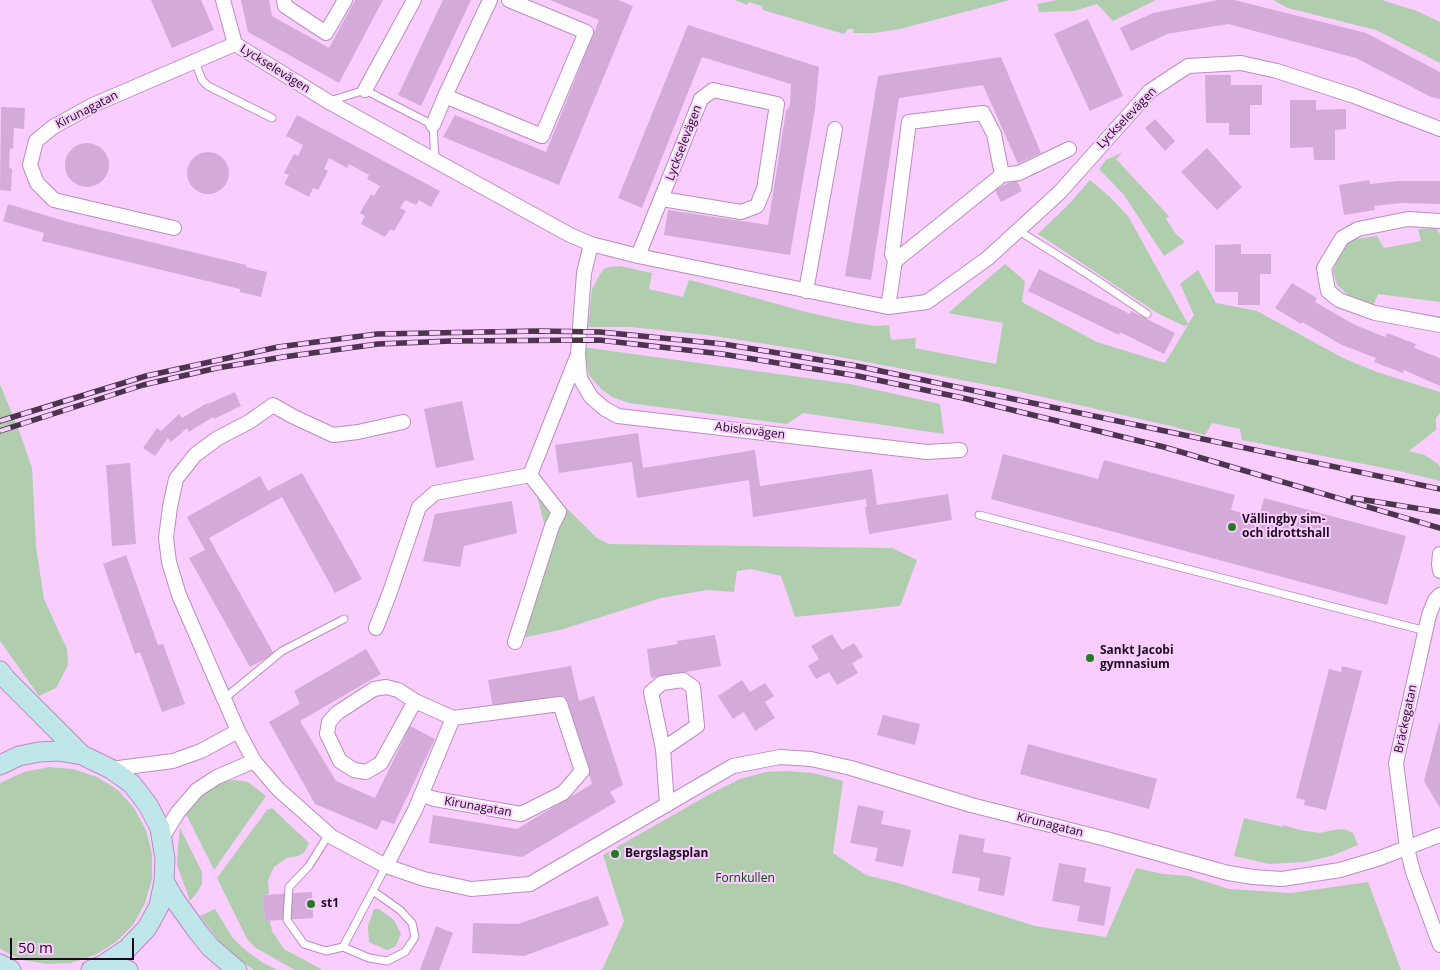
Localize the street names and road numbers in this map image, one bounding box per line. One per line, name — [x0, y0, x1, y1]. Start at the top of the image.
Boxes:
street label: Lyckselevägen — [237, 42, 313, 96]
street label: Lyckselevägen — [1094, 84, 1160, 152]
street label: Kirunagatan — [53, 88, 121, 132]
street label: Lyckselevägen — [663, 103, 705, 183]
street label: Abiskovägen — [714, 420, 786, 442]
street label: Bräckegatan — [1392, 683, 1420, 755]
street label: Kirunagatan — [443, 794, 513, 820]
street label: Kirunagatan — [1015, 810, 1085, 840]

